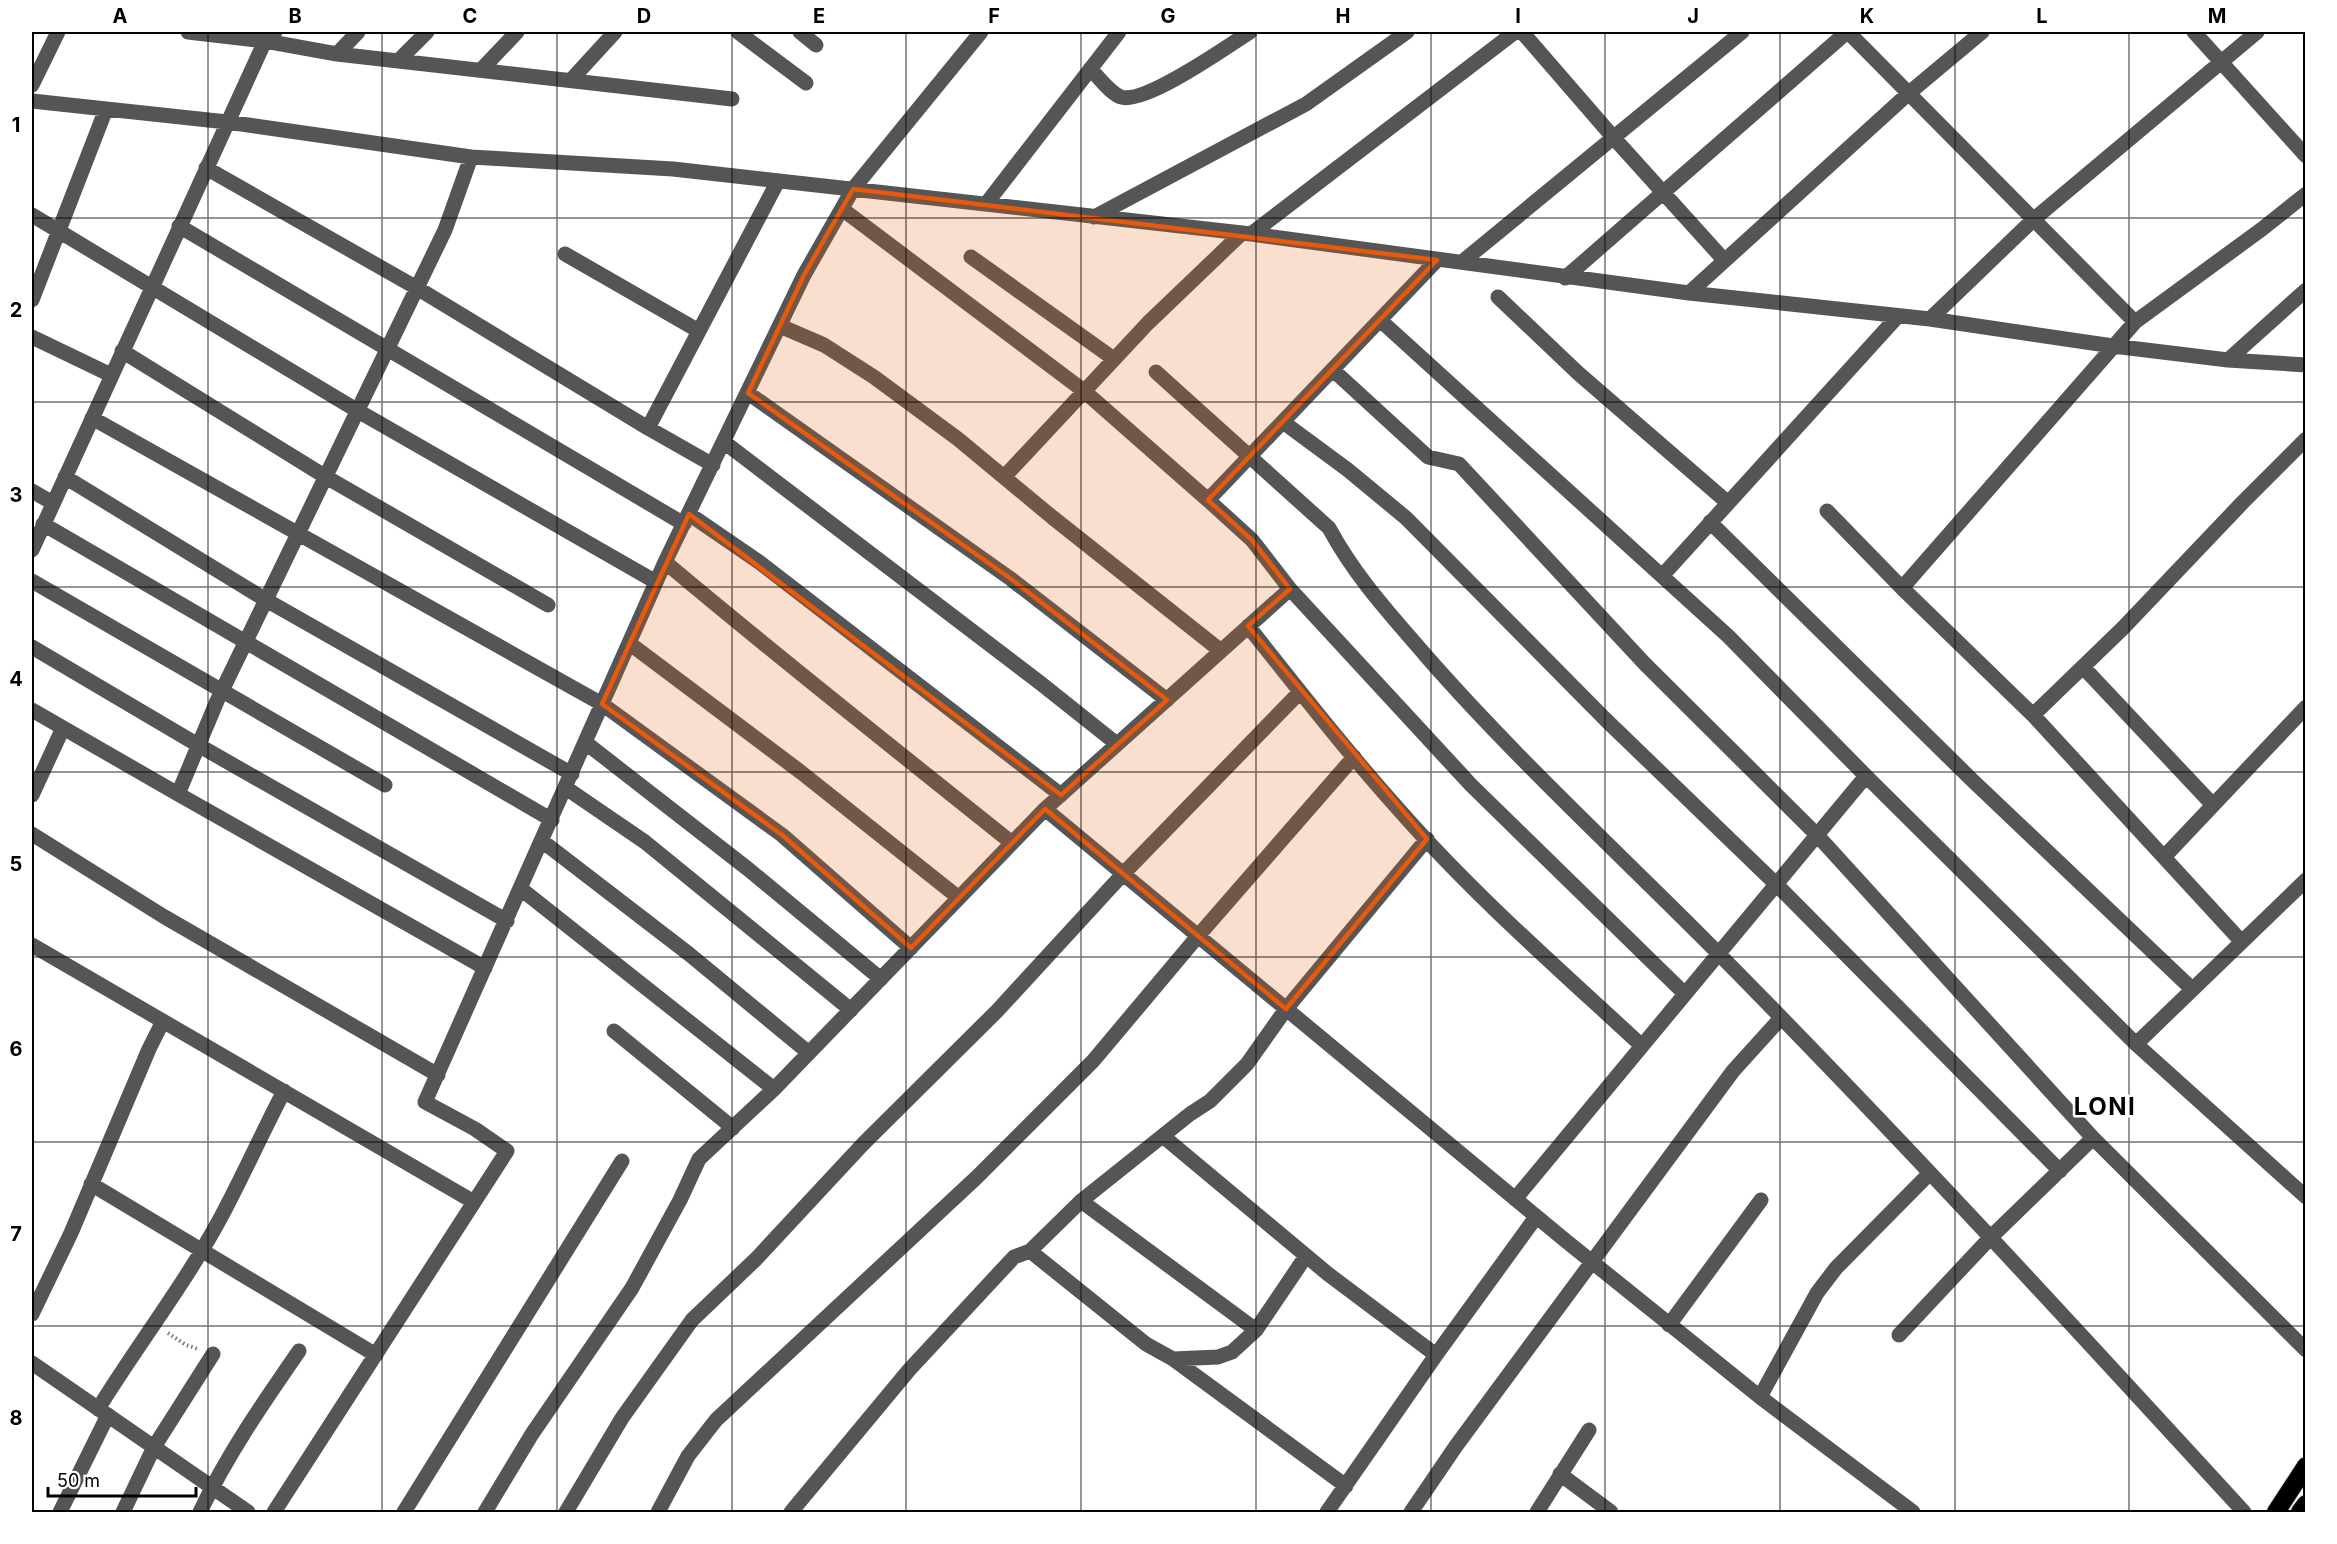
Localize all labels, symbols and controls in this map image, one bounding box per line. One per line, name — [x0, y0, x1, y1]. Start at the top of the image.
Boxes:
text: A — [113, 4, 128, 28]
text: B — [288, 4, 302, 28]
text: C — [463, 4, 477, 28]
text: D — [637, 4, 651, 28]
text: E — [813, 4, 825, 28]
text: F — [988, 4, 1000, 28]
text: G — [1160, 4, 1176, 28]
text: H — [1336, 4, 1350, 28]
text: I — [1515, 4, 1521, 28]
text: J — [1687, 4, 1699, 28]
text: K — [1860, 4, 1874, 28]
text: L — [2036, 4, 2048, 28]
text: M — [2208, 4, 2226, 28]
text: 1 — [12, 113, 20, 137]
text: 2 — [10, 298, 22, 322]
text: 3 — [10, 483, 22, 507]
text: 4 — [9, 667, 23, 691]
text: 5 — [10, 852, 22, 876]
text: 6 — [10, 1037, 23, 1061]
district label: LONI — [2074, 1092, 2136, 1121]
text: 7 — [10, 1222, 22, 1246]
text: 8 — [9, 1406, 23, 1430]
scale bar — [48, 1460, 196, 1498]
text: 50 m — [57, 1470, 100, 1491]

